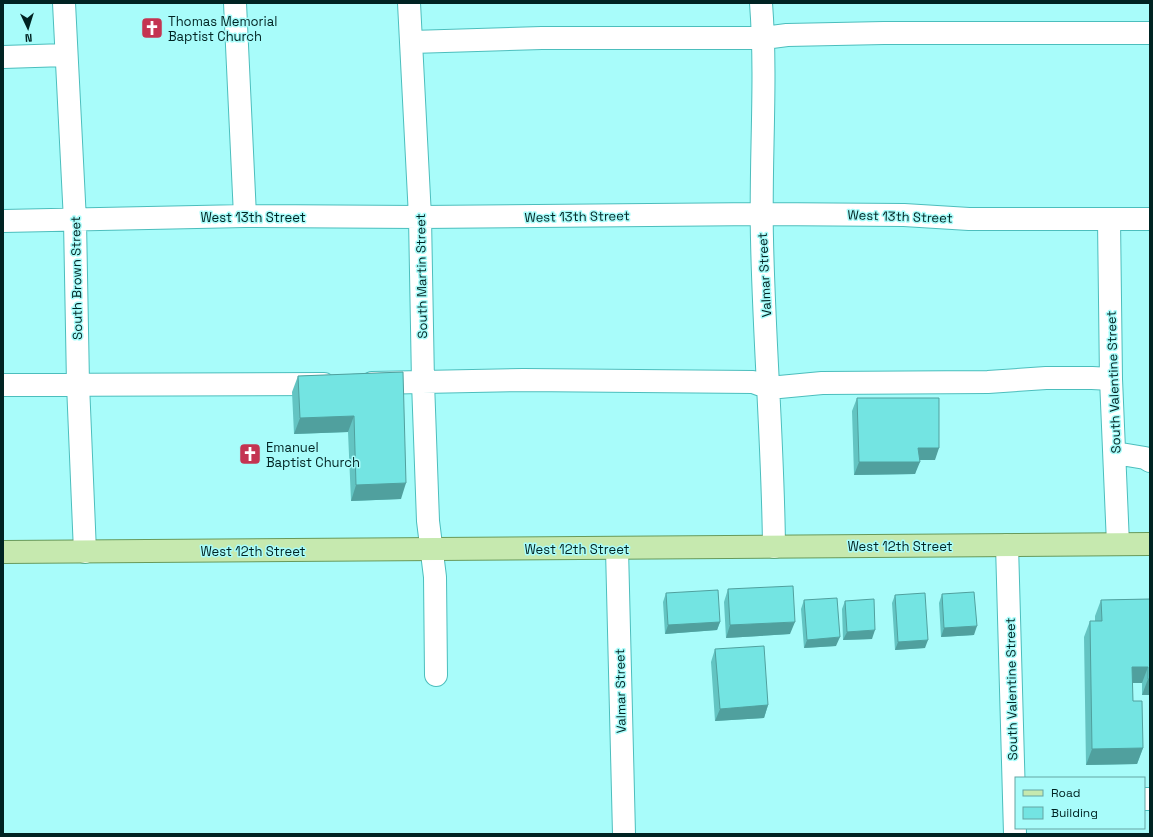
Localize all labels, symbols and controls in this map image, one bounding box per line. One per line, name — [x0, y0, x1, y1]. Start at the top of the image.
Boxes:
north arrow — [8, 8, 48, 48]
place label: Thomas Memorial Baptist Church — [168, 13, 277, 45]
church icon: Thomas Memorial Baptist Church — [139, 15, 165, 41]
text: N — [25, 31, 33, 45]
street label: West 13th Street — [847, 206, 953, 227]
street label: West 13th Street — [524, 207, 630, 226]
street label: West 13th Street — [200, 209, 306, 226]
street label: South Martin Street — [412, 213, 431, 339]
street label: South Brown Street — [67, 216, 86, 340]
street label: Valmar Street — [754, 232, 775, 318]
street label: South Valentine Street — [1103, 310, 1124, 454]
place label: Emanuel Baptist Church — [266, 439, 360, 471]
church icon: Emanuel Baptist Church — [237, 441, 263, 467]
street label: West 12th Street — [847, 538, 953, 555]
street label: West 12th Street — [524, 541, 630, 558]
street label: West 12th Street — [200, 543, 306, 560]
street label: South Valentine Street — [1002, 617, 1021, 760]
street label: Valmar Street — [611, 648, 630, 734]
legend — [1015, 777, 1145, 829]
text: Road — [1051, 785, 1080, 801]
text: Building — [1051, 805, 1098, 821]

